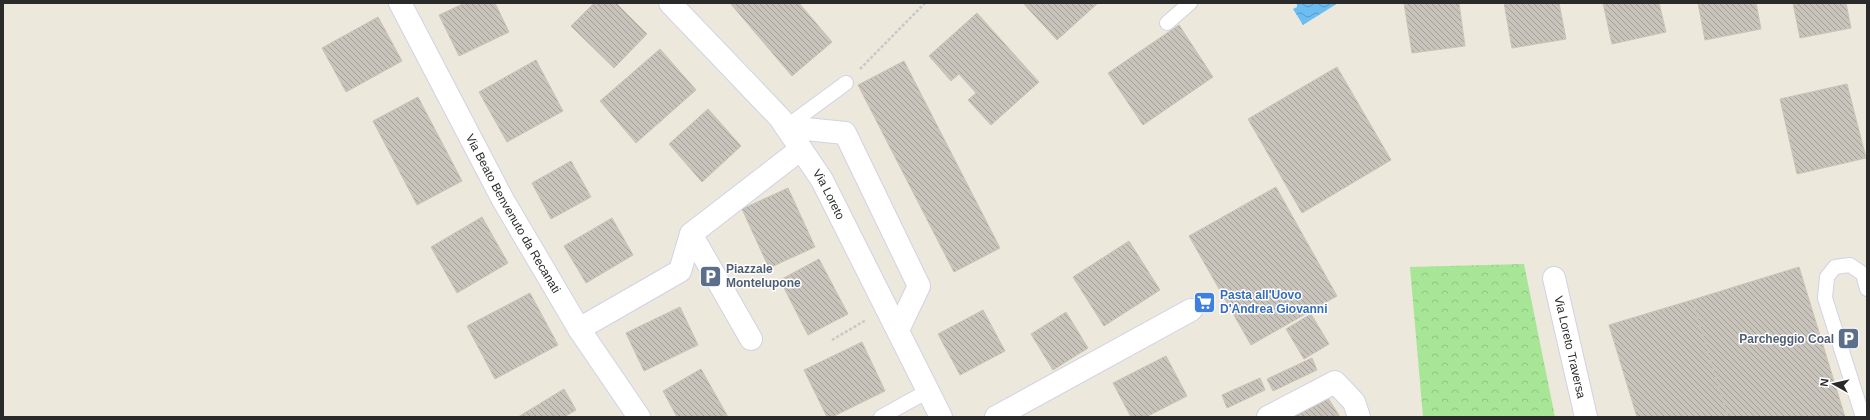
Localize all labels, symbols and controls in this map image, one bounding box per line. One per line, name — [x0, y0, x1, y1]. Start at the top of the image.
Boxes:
street label: Via Beato Benvenuto da Recanati — [463, 132, 563, 296]
street label: Via Loreto — [810, 167, 848, 222]
place label: Piazzale Montelupone — [726, 262, 801, 290]
parking icon: Piazzale Montelupone — [698, 263, 724, 289]
place label: Pasta all'Uovo D'Andrea Giovanni — [1220, 288, 1328, 316]
supermarket icon: Pasta all'Uovo D'Andrea Giovanni — [1192, 289, 1218, 315]
street label: Via Loreto Traversa — [1551, 295, 1589, 400]
parking icon: Parcheggio Coal — [1836, 326, 1862, 352]
place label: Parcheggio Coal — [1739, 332, 1834, 346]
north arrow — [1814, 364, 1854, 404]
text: N — [1818, 378, 1831, 387]

